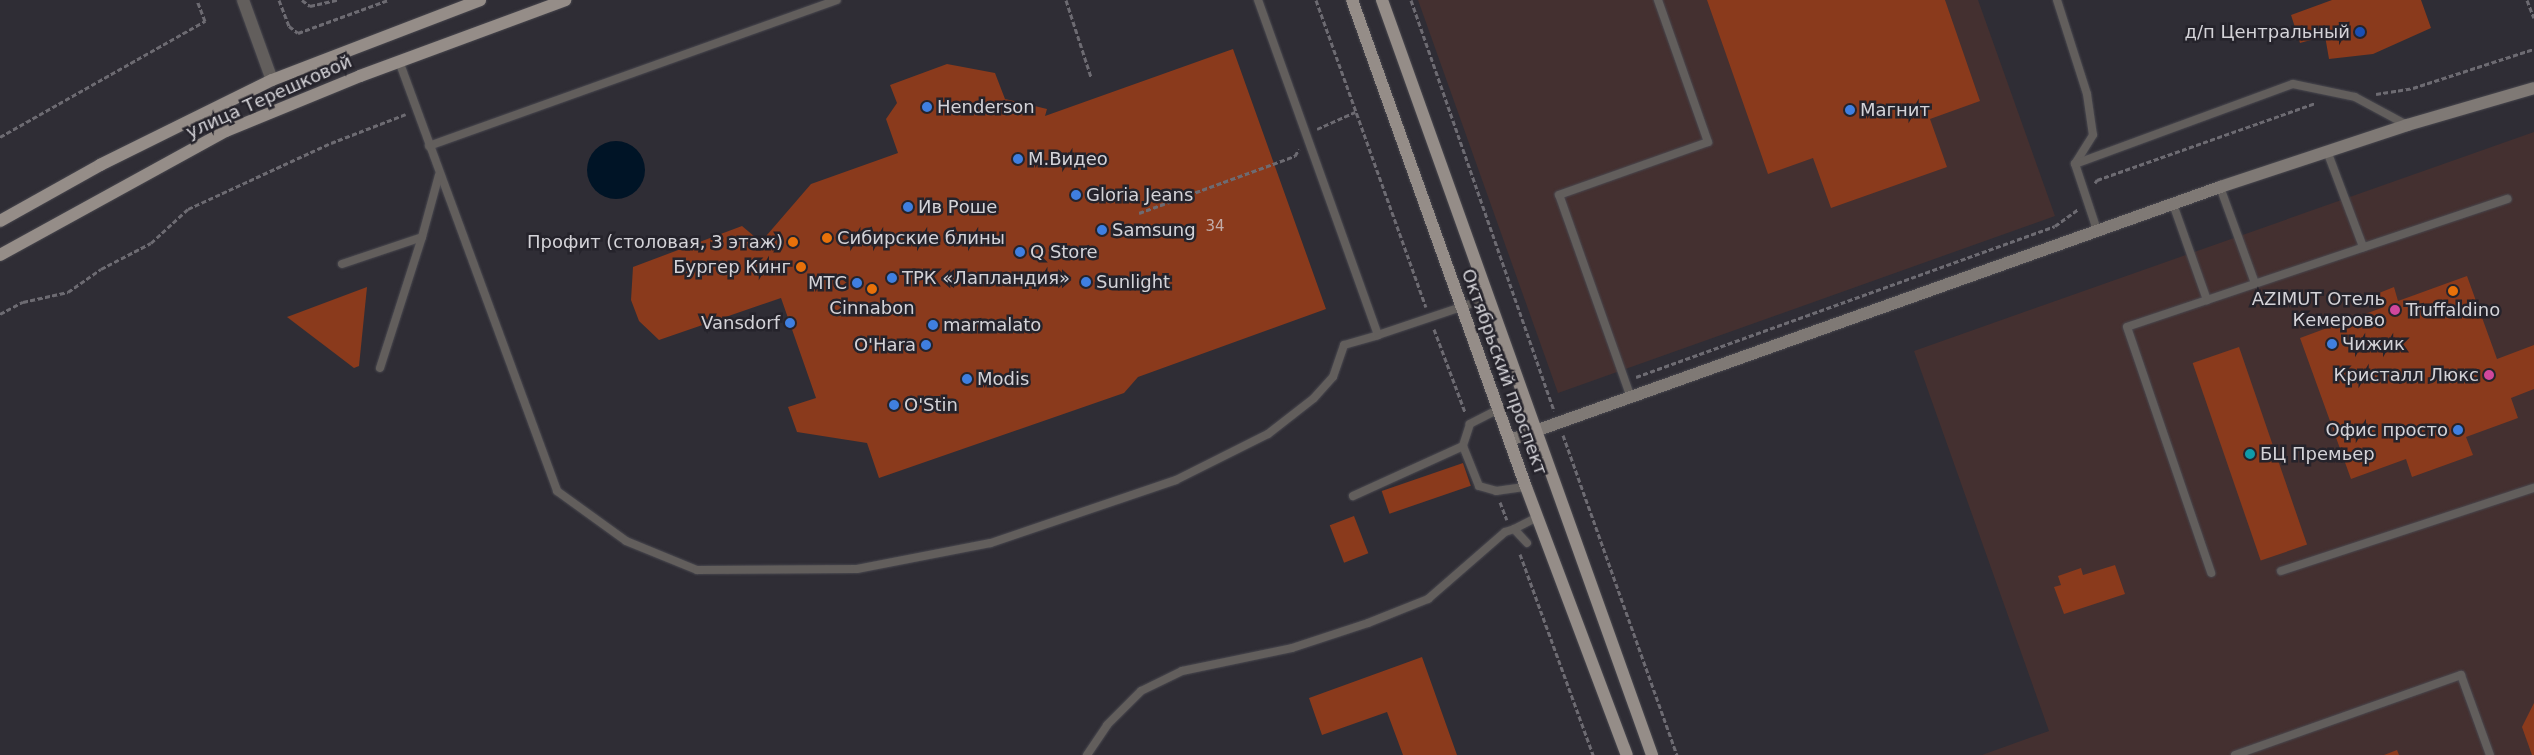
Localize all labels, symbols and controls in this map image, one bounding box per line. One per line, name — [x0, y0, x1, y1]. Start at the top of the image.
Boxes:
place label: д/п Центральный — [2184, 21, 2350, 43]
marker: д/п Центральный — [2354, 26, 2366, 38]
street label: улица Терешковой — [183, 51, 355, 143]
place label: Henderson — [937, 96, 1035, 118]
place label: Магнит — [1860, 99, 1930, 121]
marker: Henderson — [921, 101, 933, 113]
marker: Магнит — [1844, 104, 1856, 116]
place label: М.Видео — [1028, 148, 1108, 170]
marker: М.Видео — [1012, 153, 1024, 165]
place label: Gloria Jeans — [1086, 184, 1193, 206]
marker: Gloria Jeans — [1070, 189, 1082, 201]
place label: Ив Роше — [918, 196, 997, 218]
marker: Ив Роше — [902, 201, 914, 213]
house number: 34 — [1205, 218, 1225, 236]
place label: Samsung — [1112, 219, 1196, 241]
marker: Samsung — [1096, 224, 1108, 236]
place label: Сибирские блины — [837, 227, 1005, 249]
place label: Профит (столовая, 3 этаж) — [527, 231, 783, 253]
marker: Сибирские блины — [821, 232, 833, 244]
marker: Профит (столовая, 3 этаж) — [787, 236, 799, 248]
place label: Q Store — [1030, 241, 1097, 263]
marker: Q Store — [1014, 246, 1026, 258]
place label: Бургер Кинг — [673, 256, 791, 278]
marker: Бургер Кинг — [795, 261, 807, 273]
street label: Октябрьский проспект — [1457, 266, 1551, 478]
place label: ТРК «Лапландия» — [902, 267, 1070, 289]
place label: Sunlight — [1096, 271, 1170, 293]
place label: МТС — [808, 272, 847, 294]
marker: ТРК «Лапландия» — [886, 272, 898, 284]
marker: Sunlight — [1080, 276, 1092, 288]
marker: МТС — [851, 277, 863, 289]
marker: Cinnabon — [866, 283, 878, 295]
marker: Truffaldino — [2447, 285, 2459, 297]
place label: AZIMUT Отель Кемерово — [2252, 289, 2385, 332]
place label: Cinnabon — [829, 297, 915, 319]
place label: Truffaldino — [2406, 299, 2500, 321]
marker: AZIMUT Отель Кемерово — [2389, 304, 2401, 316]
place label: Vansdorf — [701, 312, 780, 334]
place label: marmalato — [943, 314, 1041, 336]
marker: Vansdorf — [784, 317, 796, 329]
marker: marmalato — [927, 319, 939, 331]
place label: Чижик — [2342, 333, 2405, 355]
place label: O'Hara — [854, 334, 916, 356]
marker: Чижик — [2326, 338, 2338, 350]
marker: O'Hara — [920, 339, 932, 351]
place label: Кристалл Люкс — [2333, 364, 2479, 386]
place label: Modis — [977, 368, 1029, 390]
marker: Кристалл Люкс — [2483, 369, 2495, 381]
marker: Modis — [961, 373, 973, 385]
place label: O'Stin — [904, 394, 958, 416]
marker: O'Stin — [888, 399, 900, 411]
place label: Офис просто — [2326, 419, 2448, 441]
marker: Офис просто — [2452, 424, 2464, 436]
place label: БЦ Премьер — [2260, 443, 2375, 465]
marker: БЦ Премьер — [2244, 448, 2256, 460]

